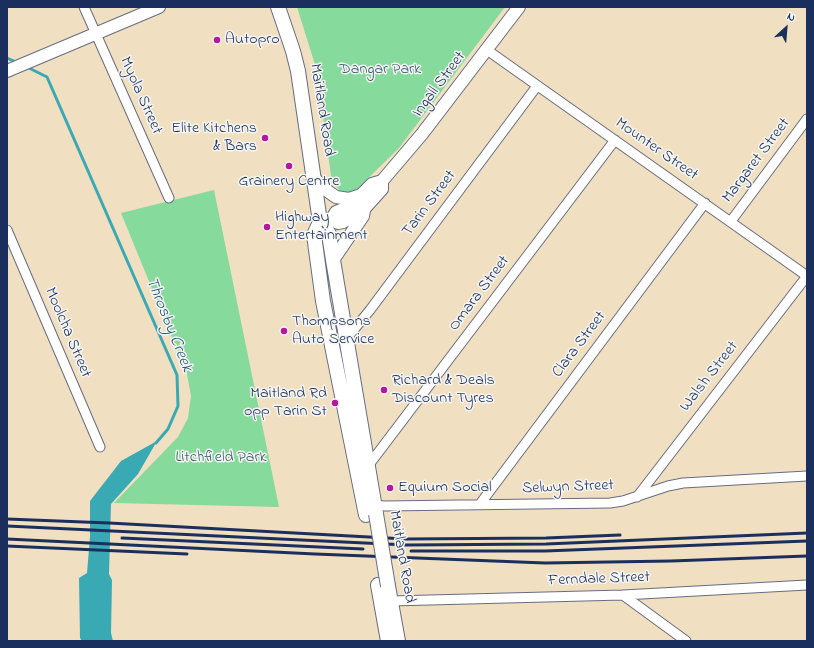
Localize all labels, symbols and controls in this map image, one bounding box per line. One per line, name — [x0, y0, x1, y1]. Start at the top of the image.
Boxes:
north arrow — [766, 8, 806, 48]
text: N — [784, 8, 798, 26]
place label: Autopro — [225, 30, 280, 50]
marker: Autopro — [212, 35, 222, 45]
street label: Ingall Street — [409, 48, 471, 122]
street label: Myola Street — [114, 54, 166, 138]
park label: Dangar Park — [339, 60, 421, 80]
street label: Maitland Road — [304, 62, 338, 158]
street label: Mounter Street — [611, 114, 701, 186]
street label: Margaret Street — [719, 115, 795, 207]
place label: Elite Kitchens & Bars — [171, 119, 257, 157]
marker: Elite Kitchens & Bars — [260, 133, 270, 143]
marker: Grainery Centre — [284, 161, 294, 171]
street label: Tarin Street — [399, 167, 461, 241]
place label: Grainery Centre — [239, 172, 339, 192]
place label: Highway Entertainment — [275, 208, 368, 246]
marker: Highway Entertainment — [262, 222, 272, 232]
street label: Omara Street — [445, 252, 515, 336]
water label: Throsby Creek — [140, 275, 196, 375]
street label: Moolcha Street — [39, 285, 95, 381]
street label: Clara Street — [549, 308, 611, 382]
place label: Thompsons Auto Service — [292, 312, 374, 350]
marker: Thompsons Auto Service — [279, 326, 289, 336]
street label: Walsh Street — [677, 338, 743, 416]
place label: Richard & Deals Discount Tyres — [392, 371, 495, 409]
place label: Maitland Rd opp Tarin St — [244, 384, 327, 422]
marker: Richard & Deals Discount Tyres — [379, 385, 389, 395]
marker: Maitland Rd opp Tarin St — [330, 398, 340, 408]
park label: Litchfield Park — [176, 448, 266, 468]
street label: Selwyn Street — [522, 477, 614, 499]
place label: Equium Social — [398, 478, 492, 498]
marker: Equium Social — [385, 483, 395, 493]
street label: Maitland Road — [383, 509, 419, 605]
street label: Ferndale Street — [548, 569, 650, 591]

